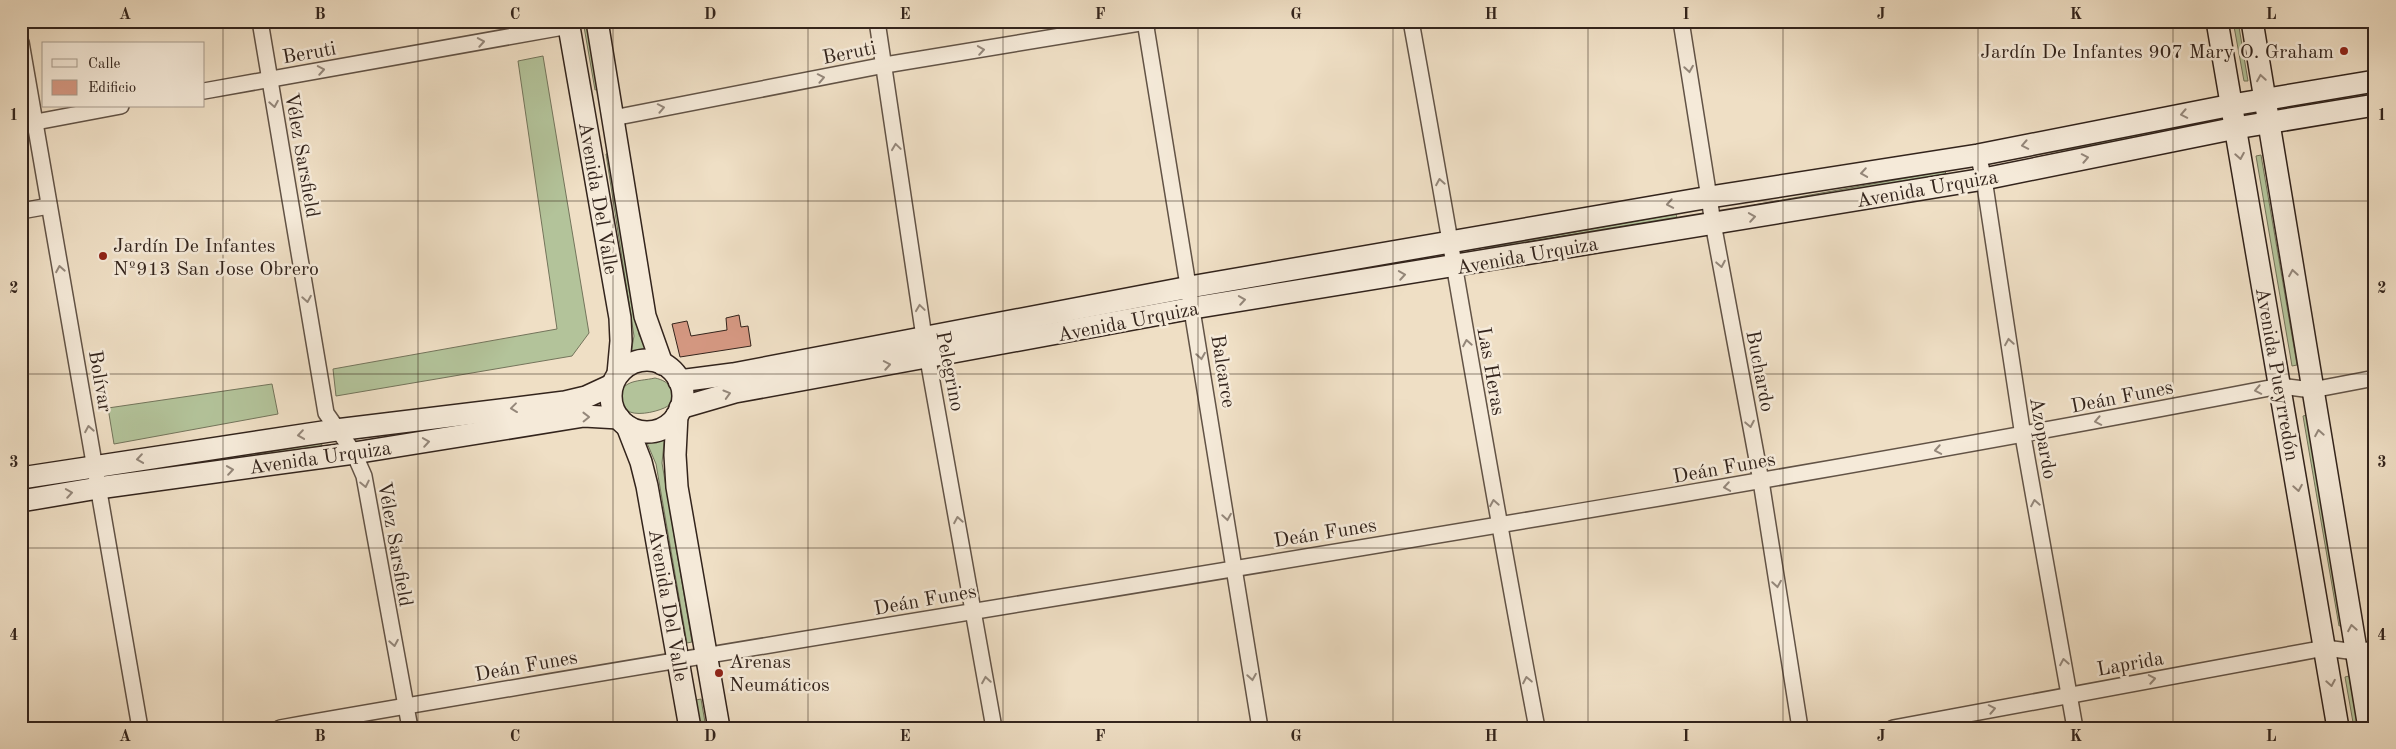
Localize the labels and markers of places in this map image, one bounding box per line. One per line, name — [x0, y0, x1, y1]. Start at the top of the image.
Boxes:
place label: Jardín De Infantes 907 Mary O. Graham — [1980, 43, 2334, 63]
marker: Jardín De Infantes 907 Mary O. Graham — [2338, 45, 2350, 57]
place label: Jardín De Infantes Nº913 San Jose Obrero — [113, 237, 319, 280]
marker: Jardín De Infantes Nº913 San Jose Obrero — [97, 250, 109, 262]
place label: Arenas Neumáticos — [729, 653, 830, 696]
marker: Arenas Neumáticos — [713, 667, 725, 679]

